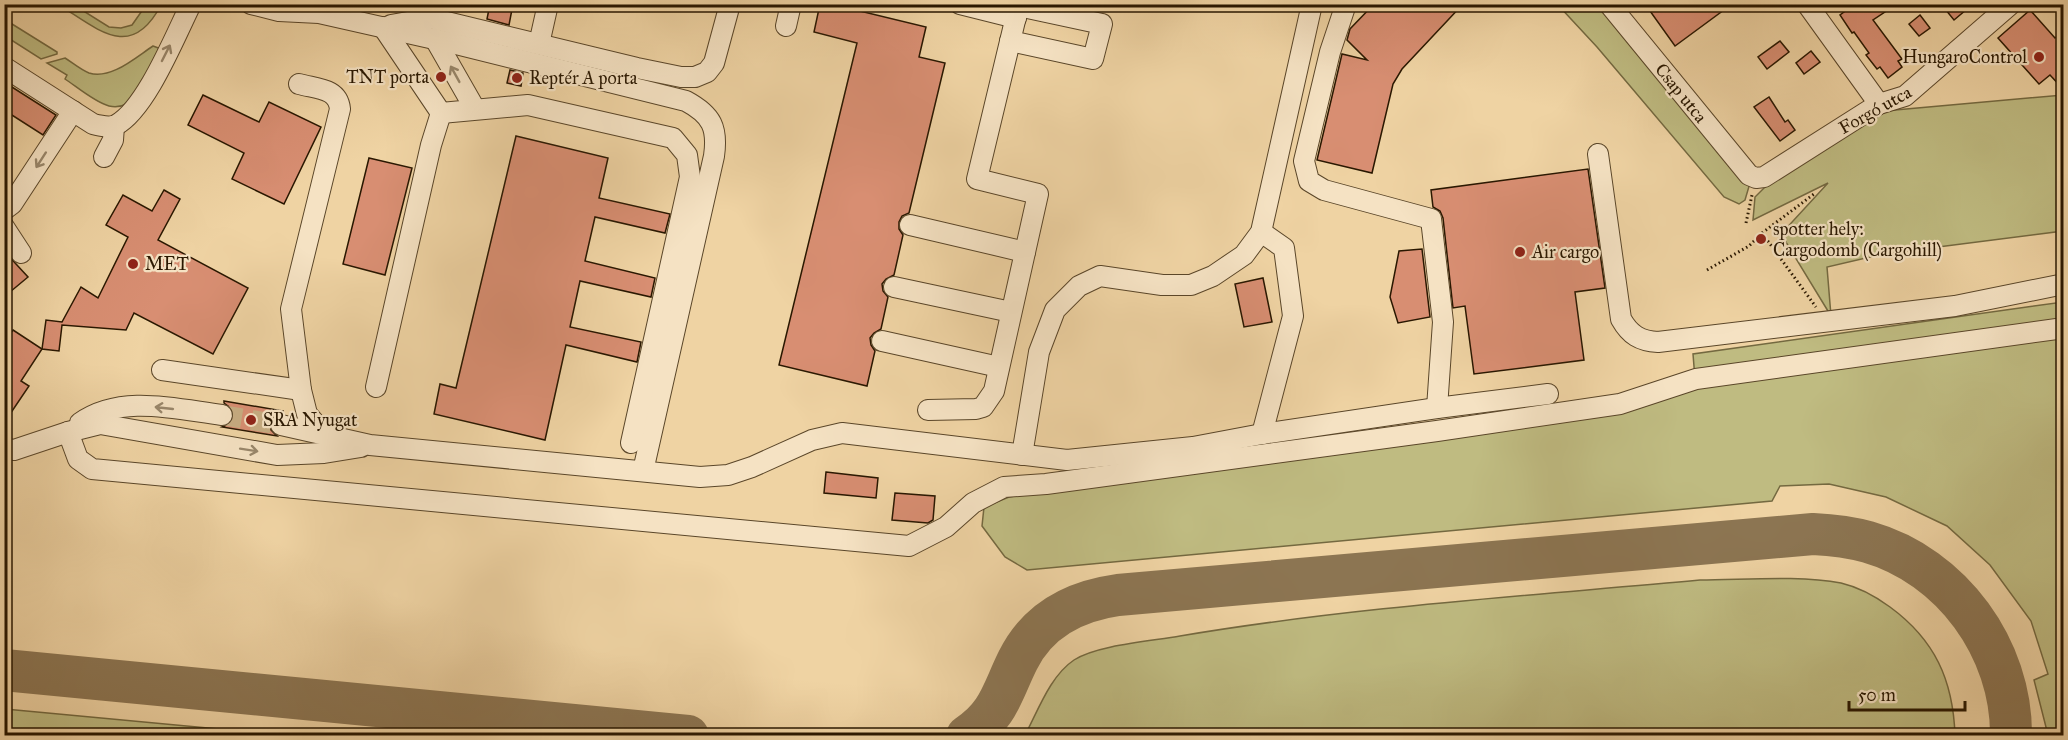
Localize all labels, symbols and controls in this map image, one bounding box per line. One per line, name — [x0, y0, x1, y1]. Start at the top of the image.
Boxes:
one-way arrow — [161, 44, 173, 62]
place label: HungaroControl — [1902, 46, 2027, 69]
marker: HungaroControl — [2032, 50, 2046, 64]
street label: Csap utca — [1650, 59, 1712, 128]
place label: TNT porta — [346, 66, 429, 88]
one-way arrow — [449, 66, 461, 83]
place label: Reptér A porta — [529, 67, 638, 89]
marker: TNT porta — [434, 70, 448, 84]
marker: Reptér A porta — [510, 71, 524, 85]
street label: Forgó utca — [1835, 81, 1916, 140]
one-way arrow — [35, 151, 47, 168]
place label: spotter hely: Cargodomb (Cargohill) — [1773, 218, 1942, 262]
marker: spotter hely: Cargodomb (Cargohill) — [1754, 232, 1768, 246]
place label: Air cargo — [1531, 241, 1599, 264]
marker: Air cargo — [1513, 245, 1527, 259]
place label: MET — [145, 253, 189, 275]
marker: MET — [126, 257, 140, 271]
one-way arrow — [154, 402, 174, 413]
place label: SRA Nyugat — [263, 409, 358, 432]
marker: SRA Nyugat — [244, 413, 258, 427]
one-way arrow — [239, 445, 258, 456]
scale bar — [1849, 674, 1964, 712]
text: 50 m — [1858, 684, 1896, 706]

